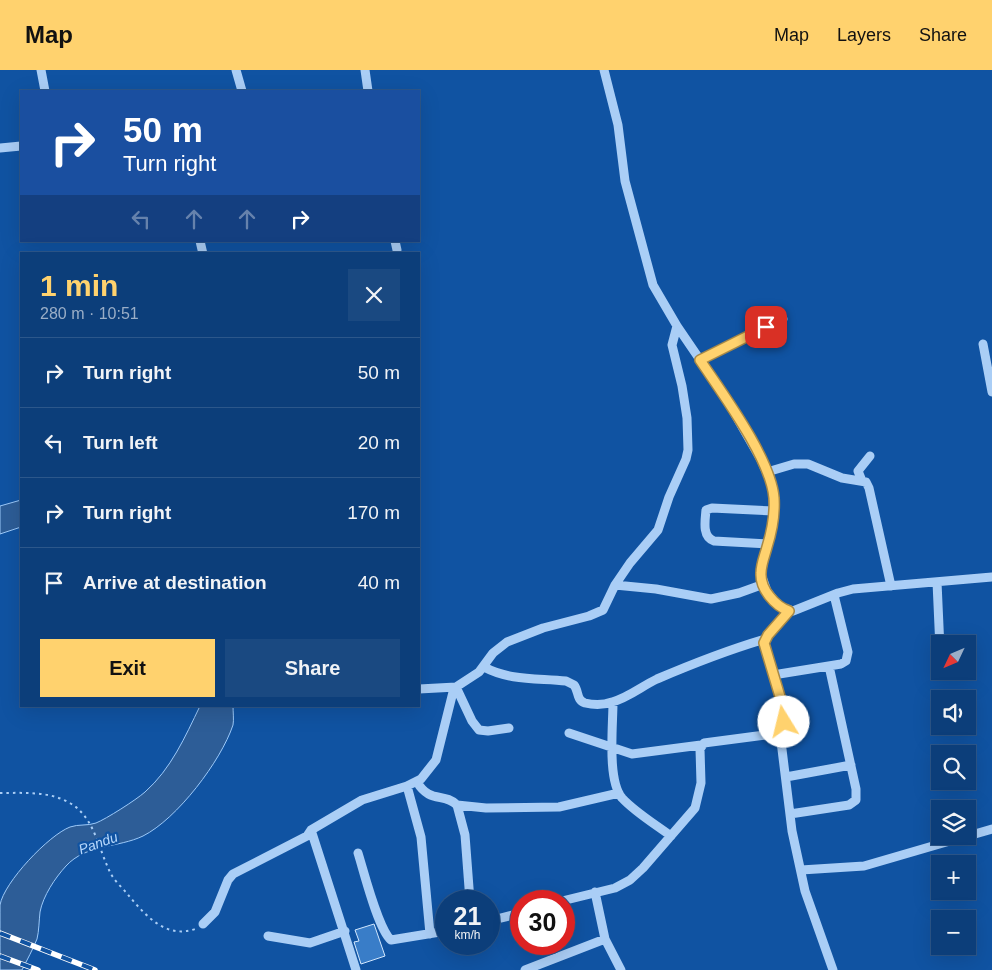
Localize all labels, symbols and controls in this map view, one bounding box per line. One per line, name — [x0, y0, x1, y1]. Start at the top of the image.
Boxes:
text: Map — [25, 21, 73, 48]
text: Map — [774, 25, 809, 45]
text: Layers — [837, 25, 891, 45]
text: Share — [919, 25, 967, 45]
icon: right — [40, 110, 105, 175]
text: 50 m — [123, 110, 203, 149]
text: Turn right — [123, 151, 216, 176]
icon: left — [127, 205, 155, 233]
icon: ahead — [180, 205, 208, 233]
icon: ahead — [233, 205, 261, 233]
icon: right — [286, 205, 314, 233]
text: 1 min — [40, 269, 118, 302]
button: close — [348, 269, 400, 321]
text: 280 m · 10:51 — [40, 305, 139, 322]
pin — [745, 306, 787, 348]
icon: arrive — [752, 313, 780, 341]
icon: right — [40, 359, 68, 387]
text: Turn right — [83, 362, 171, 383]
text: 50 m — [358, 362, 400, 383]
icon: left — [40, 429, 68, 457]
text: Turn left — [83, 432, 158, 453]
text: 20 m — [358, 432, 400, 453]
icon: right — [40, 499, 68, 527]
text: Turn right — [83, 502, 171, 523]
text: 170 m — [347, 502, 400, 523]
icon: arrive — [40, 569, 68, 597]
text: Arrive at destination — [83, 572, 267, 593]
text: 40 m — [358, 572, 400, 593]
north arrow — [931, 635, 976, 680]
map controls — [931, 635, 976, 955]
button: Exit — [40, 639, 215, 697]
button: Share — [225, 639, 400, 697]
button: sound — [931, 690, 976, 735]
position arrow — [757, 695, 809, 747]
button: search — [931, 745, 976, 790]
button: layers — [931, 800, 976, 845]
water label: Pandu — [76, 828, 120, 857]
button: + — [931, 855, 976, 900]
speed limit sign: 30 — [510, 890, 575, 955]
text: 21 — [454, 902, 481, 930]
button: − — [931, 910, 976, 955]
text: km/h — [454, 928, 481, 942]

